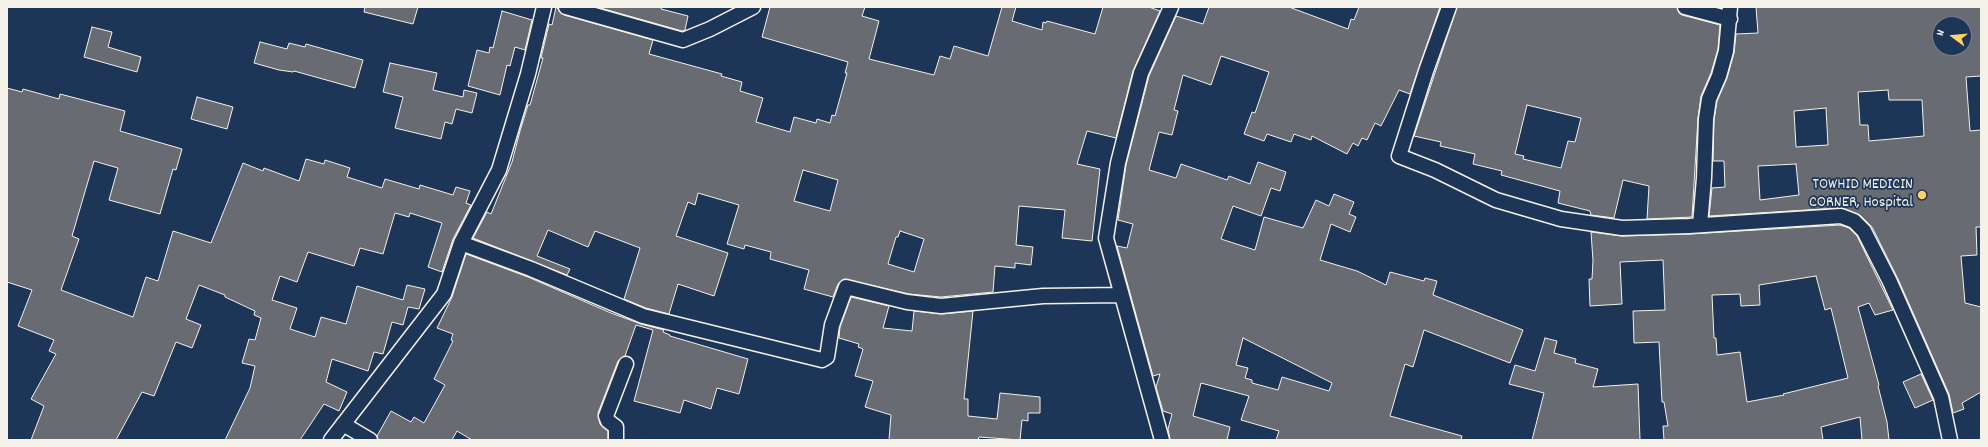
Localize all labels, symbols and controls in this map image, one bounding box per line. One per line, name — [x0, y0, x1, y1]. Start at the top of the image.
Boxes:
north arrow — [1932, 16, 1972, 56]
text: N — [1933, 28, 1950, 38]
place label: TOWHID MEDICIN CORNER, Hospital — [1809, 176, 1913, 214]
marker: TOWHID MEDICIN CORNER, Hospital — [1916, 189, 1928, 201]

